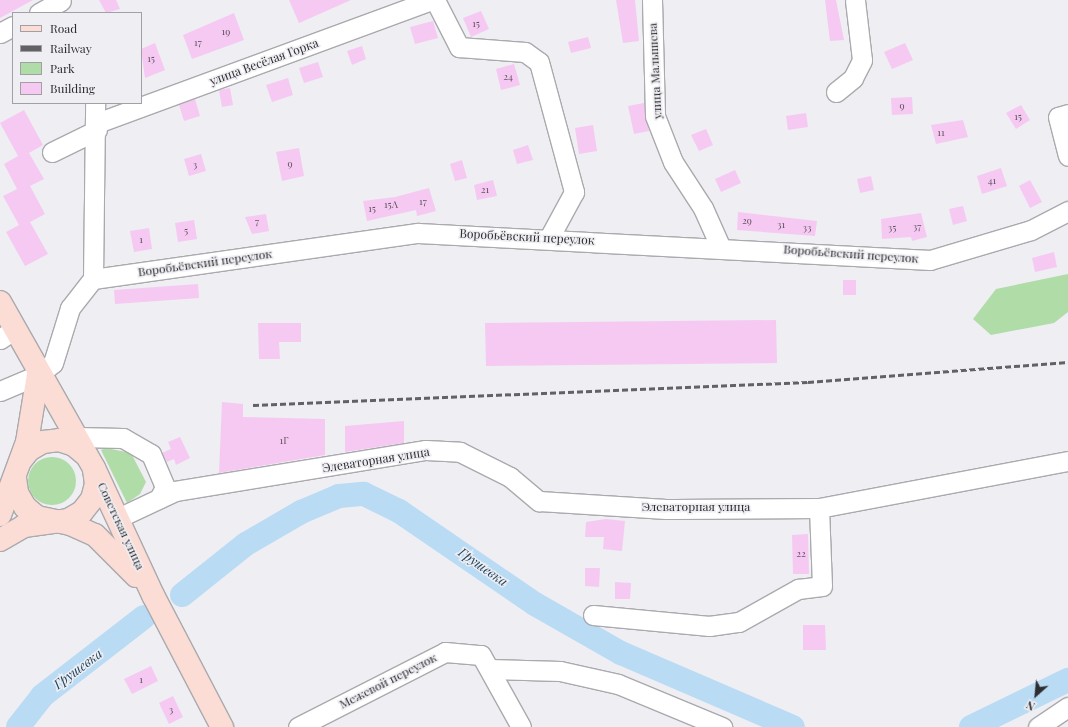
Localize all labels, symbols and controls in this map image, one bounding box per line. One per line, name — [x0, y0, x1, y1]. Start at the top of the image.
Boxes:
legend — [12, 12, 142, 104]
house number: 15 — [472, 18, 480, 30]
text: Road — [50, 20, 77, 36]
street label: улица Малышева — [645, 23, 665, 119]
house number: 19 — [222, 26, 230, 38]
street label: улица Весёлая Горка — [208, 36, 320, 88]
house number: 17 — [194, 37, 202, 49]
text: Railway — [50, 40, 92, 56]
house number: 15 — [147, 53, 155, 65]
text: Park — [50, 60, 75, 76]
house number: 24 — [503, 71, 513, 83]
text: Building — [50, 80, 95, 96]
house number: 9 — [899, 100, 905, 112]
house number: 15 — [1014, 111, 1022, 123]
house number: 11 — [937, 127, 945, 139]
house number: 9 — [287, 158, 293, 170]
house number: 3 — [193, 159, 197, 171]
house number: 41 — [988, 175, 996, 187]
house number: 21 — [481, 184, 489, 196]
house number: 17 — [419, 196, 427, 208]
house number: 15А — [384, 199, 398, 211]
house number: 15 — [368, 203, 376, 215]
house number: 29 — [742, 215, 752, 227]
house number: 7 — [255, 216, 259, 228]
house number: 31 — [777, 219, 785, 231]
house number: 37 — [913, 221, 921, 233]
house number: 33 — [802, 222, 812, 234]
house number: 35 — [888, 222, 896, 234]
house number: 5 — [184, 225, 188, 237]
street label: Воробьёвский переулок — [459, 226, 595, 248]
house number: 1 — [139, 234, 143, 246]
street label: Воробьёвский переулок — [783, 242, 919, 266]
street label: Воробьёвский переулок — [137, 246, 273, 280]
house number: 1Г — [280, 435, 288, 447]
street label: Элеваторная улица — [321, 444, 431, 476]
street label: Советская улица — [94, 480, 148, 572]
street label: Элеваторная улица — [642, 500, 750, 514]
water label: Грушевка — [455, 544, 511, 590]
house number: 22 — [796, 548, 806, 560]
water label: Грушевка — [51, 646, 105, 692]
street label: Межевой переулок — [337, 650, 439, 712]
house number: 1 — [139, 674, 143, 686]
north arrow — [1016, 675, 1056, 715]
text: N — [1023, 698, 1037, 715]
house number: 3 — [169, 704, 173, 716]

